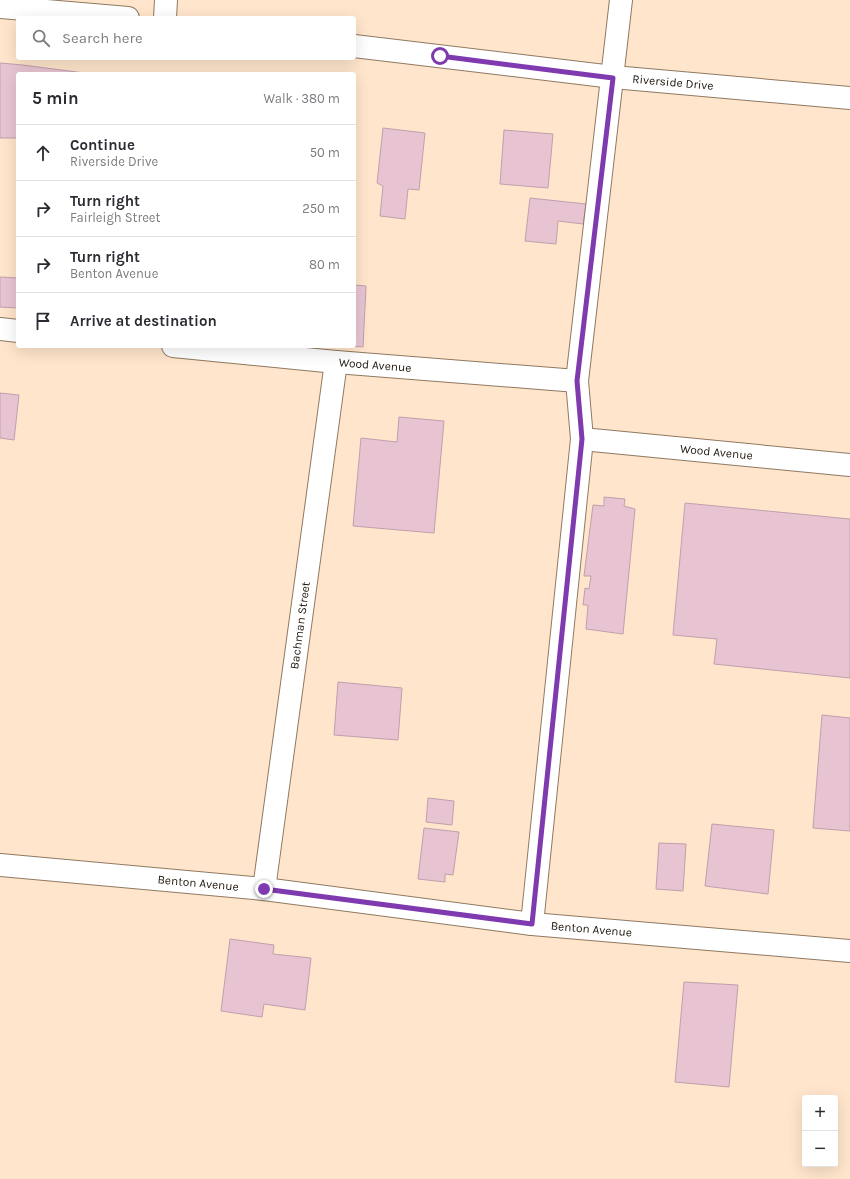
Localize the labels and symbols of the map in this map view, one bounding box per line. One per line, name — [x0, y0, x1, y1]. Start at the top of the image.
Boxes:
route start — [431, 47, 449, 65]
street label: Riverside Drive — [632, 72, 714, 93]
street label: Wood Avenue — [338, 355, 412, 375]
street label: Wood Avenue — [679, 442, 753, 463]
street label: Bachman Street — [287, 580, 313, 670]
street label: Benton Avenue — [157, 872, 239, 894]
route end — [255, 880, 273, 898]
street label: Benton Avenue — [550, 919, 633, 939]

